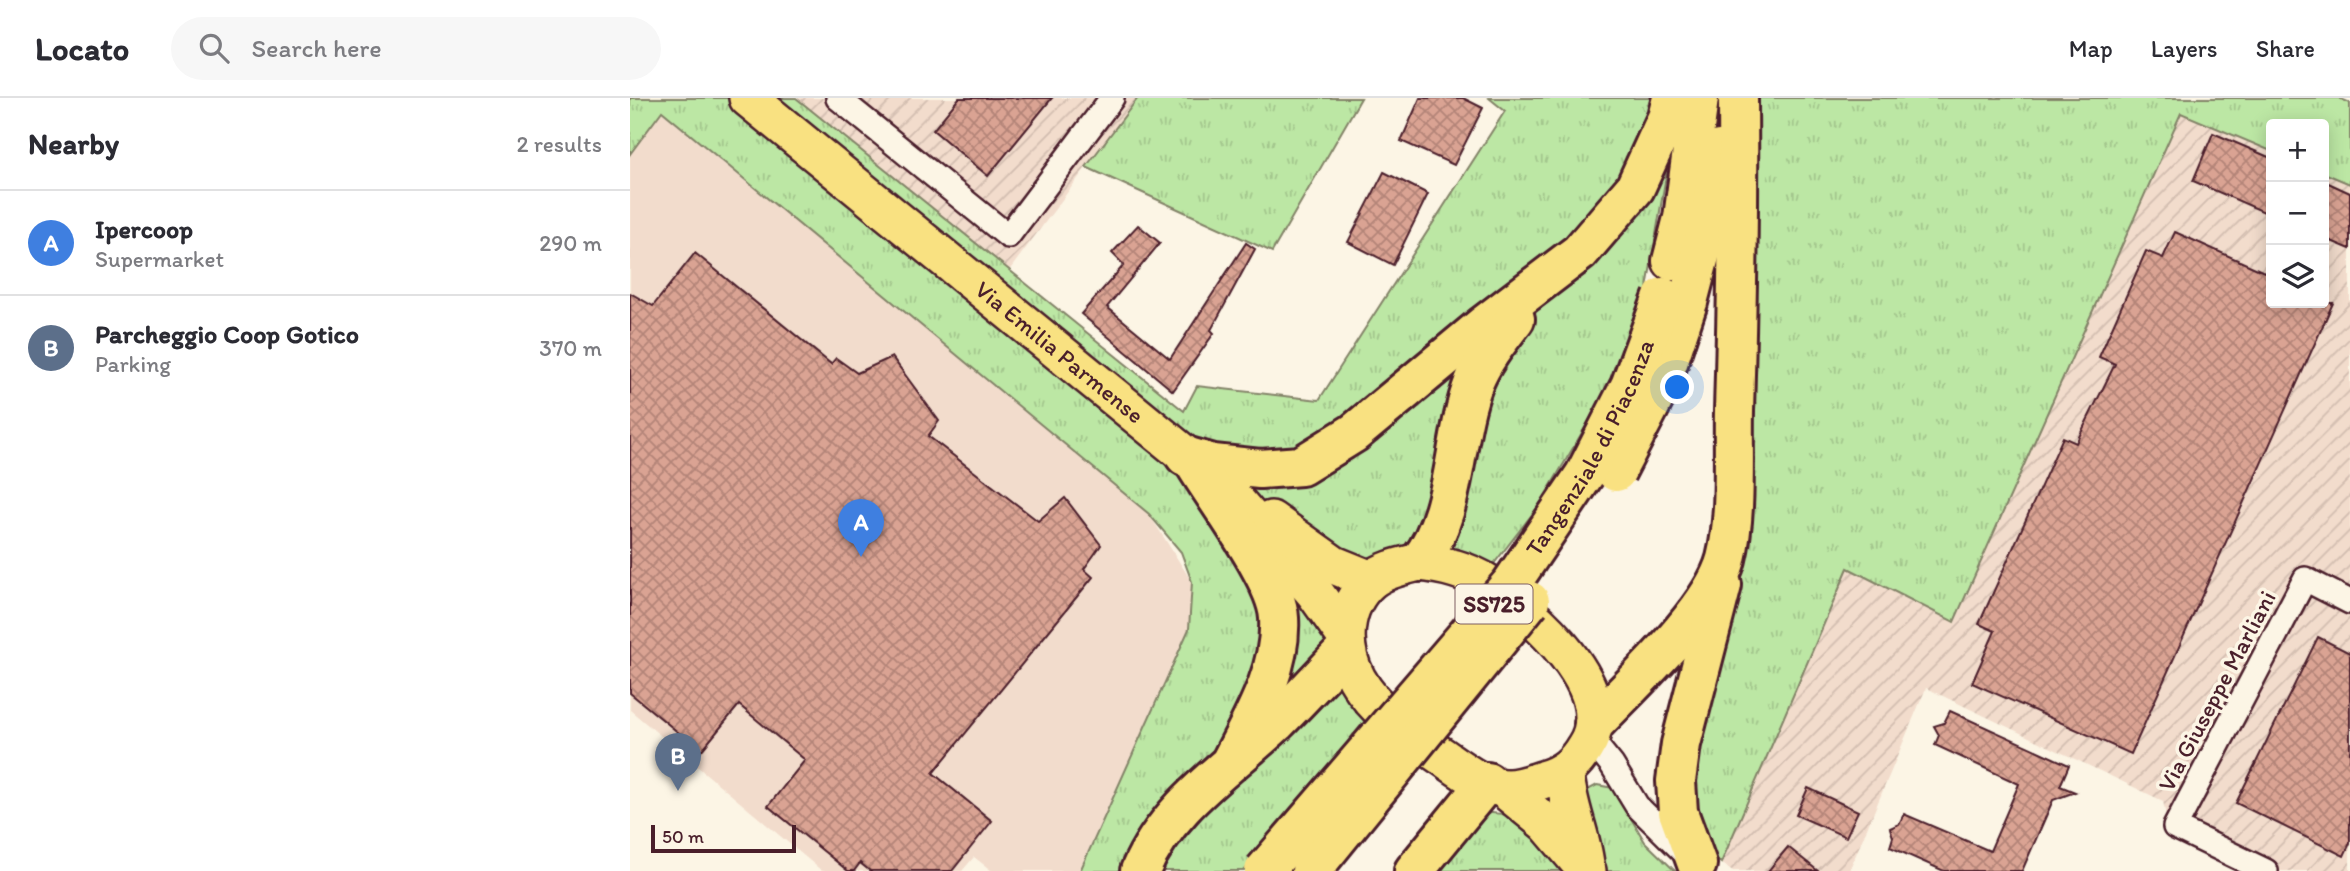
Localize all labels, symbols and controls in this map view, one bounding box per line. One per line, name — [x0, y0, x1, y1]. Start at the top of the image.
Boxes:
search box — [171, 17, 661, 80]
text: Locato — [35, 29, 129, 68]
icon: search — [195, 29, 233, 67]
text: Search here — [251, 32, 382, 64]
text: Map — [2069, 34, 2113, 63]
text: Layers — [2151, 34, 2218, 63]
text: Share — [2256, 34, 2315, 63]
map controls — [2266, 119, 2329, 308]
button: + — [2266, 119, 2329, 182]
text: Nearby — [28, 125, 119, 162]
text: 2 results — [516, 130, 602, 158]
button: − — [2266, 182, 2329, 245]
text: Ipercoop — [95, 213, 193, 245]
text: A — [44, 229, 58, 257]
text: 290 m — [539, 229, 602, 257]
text: Supermarket — [95, 245, 224, 273]
button: layers — [2266, 245, 2329, 308]
street label: Via Emilia Parmense — [969, 274, 1150, 429]
text: Parcheggio Coop Gotico — [95, 318, 359, 350]
text: B — [44, 334, 58, 362]
text: 370 m — [539, 334, 602, 362]
street label: Tangenziale di Piacenza — [1519, 335, 1660, 561]
text: Parking — [95, 350, 171, 378]
your location — [1660, 370, 1694, 404]
pin: A — [838, 499, 884, 557]
road number: SS725 — [1456, 584, 1533, 624]
street label: Via Giuseppe Marliani — [2151, 585, 2282, 796]
pin: B — [655, 733, 701, 791]
scale bar — [651, 822, 796, 854]
text: 50 m — [662, 825, 704, 848]

